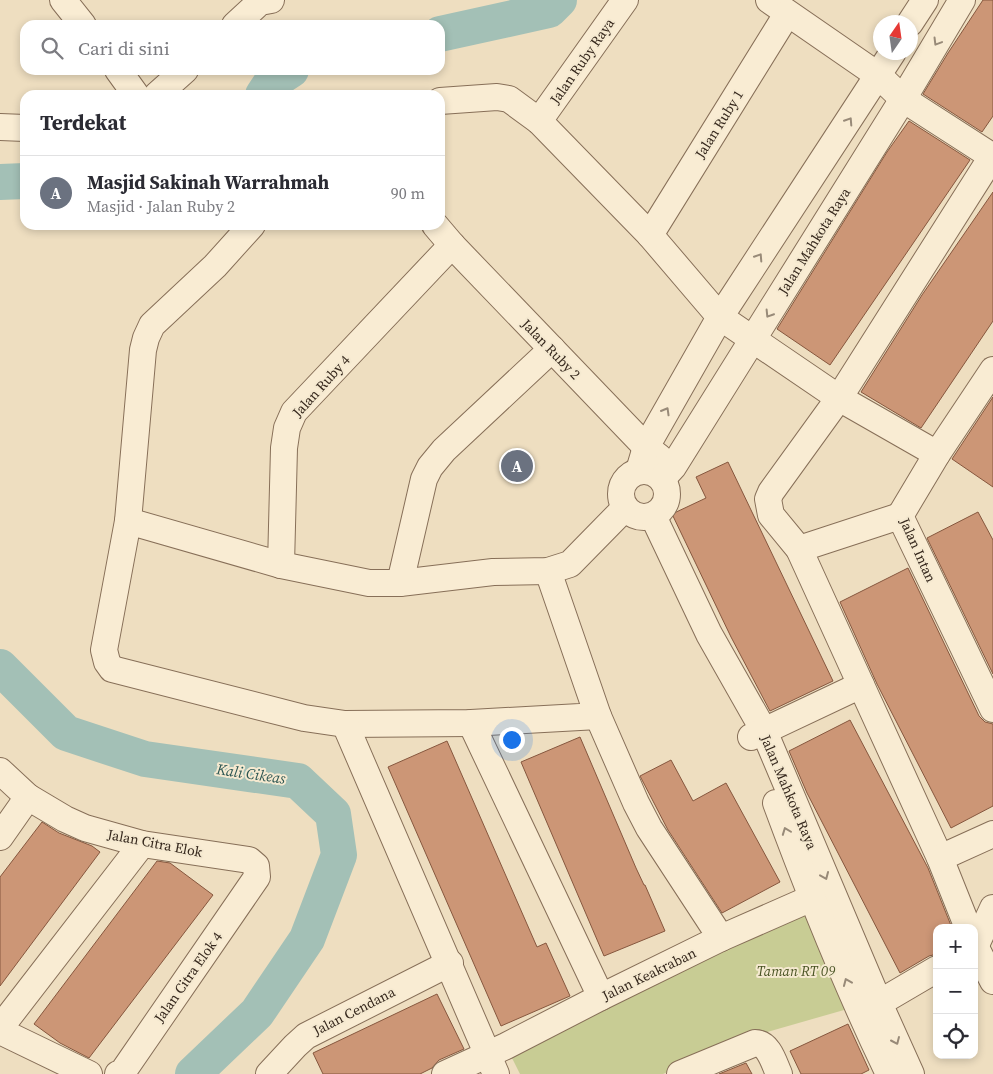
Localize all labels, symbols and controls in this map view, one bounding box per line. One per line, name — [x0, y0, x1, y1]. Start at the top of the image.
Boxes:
street label: Jalan Ruby Raya — [544, 13, 620, 109]
north arrow — [873, 15, 918, 60]
search box — [20, 20, 445, 75]
icon: search — [38, 34, 66, 62]
text: Cari di sini — [78, 35, 170, 61]
one-way arrow — [934, 36, 944, 45]
street label: Jalan Ruby 1 — [690, 86, 748, 163]
text: Terdekat — [40, 108, 126, 137]
one-way arrow — [843, 117, 852, 127]
text: Masjid Sakinah Warrahmah — [87, 169, 329, 195]
text: A — [51, 182, 61, 204]
text: 90 m — [391, 182, 425, 204]
street label: Jalan Mahkota Raya — [772, 183, 855, 299]
text: Masjid · Jalan Ruby 2 — [87, 195, 235, 217]
one-way arrow — [753, 253, 763, 262]
one-way arrow — [766, 308, 775, 318]
street label: Jalan Ruby 2 — [516, 314, 585, 384]
street label: Jalan Ruby 4 — [287, 351, 354, 422]
one-way arrow — [660, 407, 670, 416]
pin: A — [501, 447, 533, 485]
street label: Jalan Intan — [895, 514, 941, 586]
your location — [499, 727, 525, 753]
street label: Jalan Mahkota Raya — [755, 731, 823, 853]
water label: Kali Cikeas — [214, 758, 288, 789]
street label: Jalan Citra Elok — [105, 824, 205, 862]
one-way arrow — [782, 827, 793, 836]
one-way arrow — [819, 871, 829, 879]
map controls — [933, 924, 978, 1059]
button: + — [933, 924, 978, 969]
street label: Jalan Citra Elok 4 — [149, 928, 227, 1027]
street label: Jalan Keakraban — [598, 942, 700, 1006]
park label: Taman RT 09 — [757, 961, 835, 981]
button: − — [933, 969, 978, 1014]
one-way arrow — [842, 978, 853, 987]
street label: Jalan Cendana — [309, 981, 399, 1041]
button: locate — [933, 1014, 978, 1059]
one-way arrow — [889, 1036, 900, 1045]

